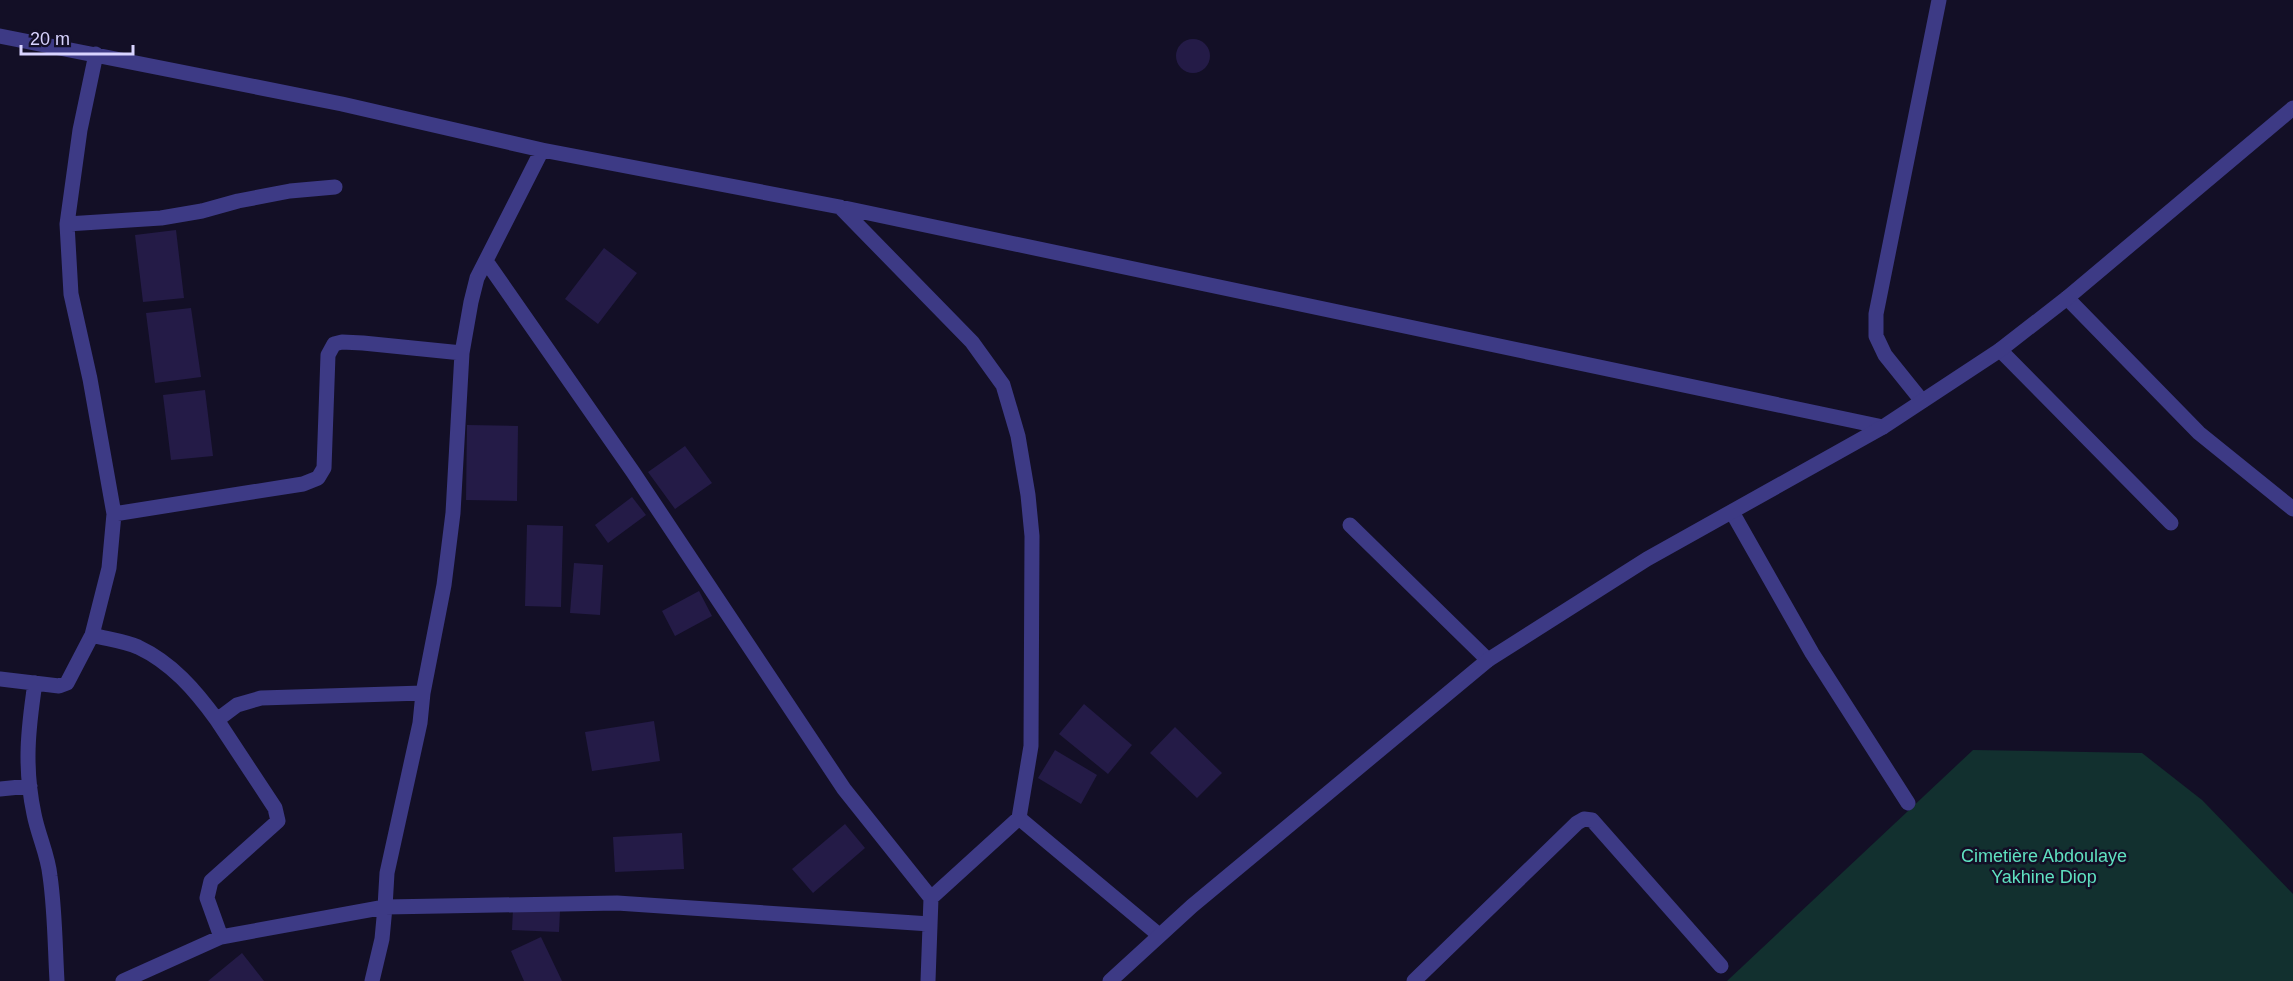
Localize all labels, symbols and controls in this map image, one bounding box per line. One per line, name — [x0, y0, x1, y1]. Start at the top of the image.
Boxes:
scale bar — [21, 18, 134, 56]
text: 20 m — [30, 29, 70, 49]
park label: Cimetière Abdoulaye Yakhine Diop — [1961, 846, 2127, 887]

